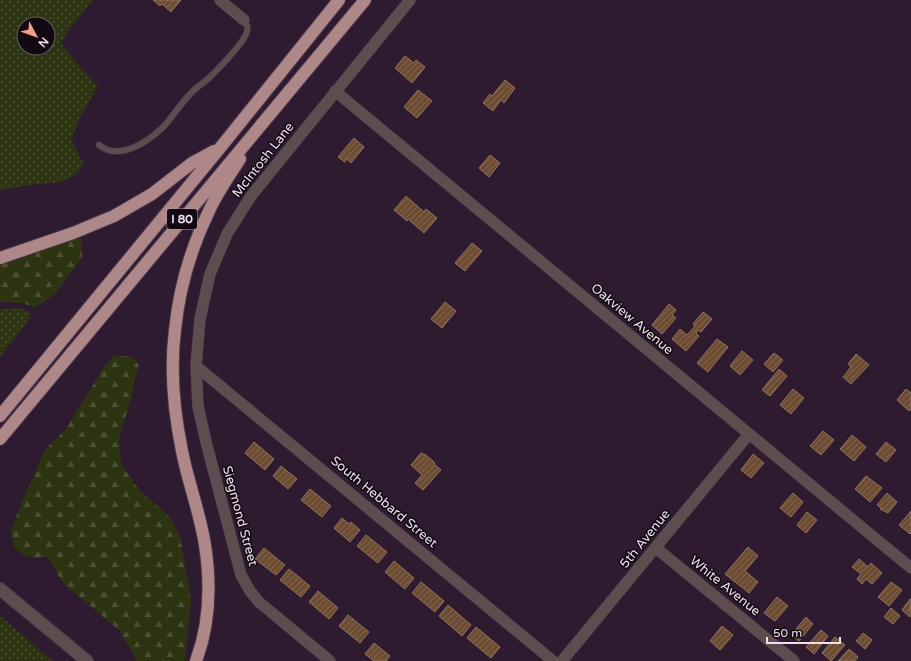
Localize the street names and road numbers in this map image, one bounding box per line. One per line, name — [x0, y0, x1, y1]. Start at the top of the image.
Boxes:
street label: McIntosh Lane — [229, 119, 297, 201]
road number: I 80 — [167, 209, 197, 229]
street label: Oakview Avenue — [588, 280, 676, 358]
street label: South Hebbard Street — [327, 453, 441, 551]
street label: Siegmond Street — [219, 464, 261, 568]
street label: 5th Avenue — [616, 506, 674, 572]
street label: White Avenue — [686, 553, 764, 619]

